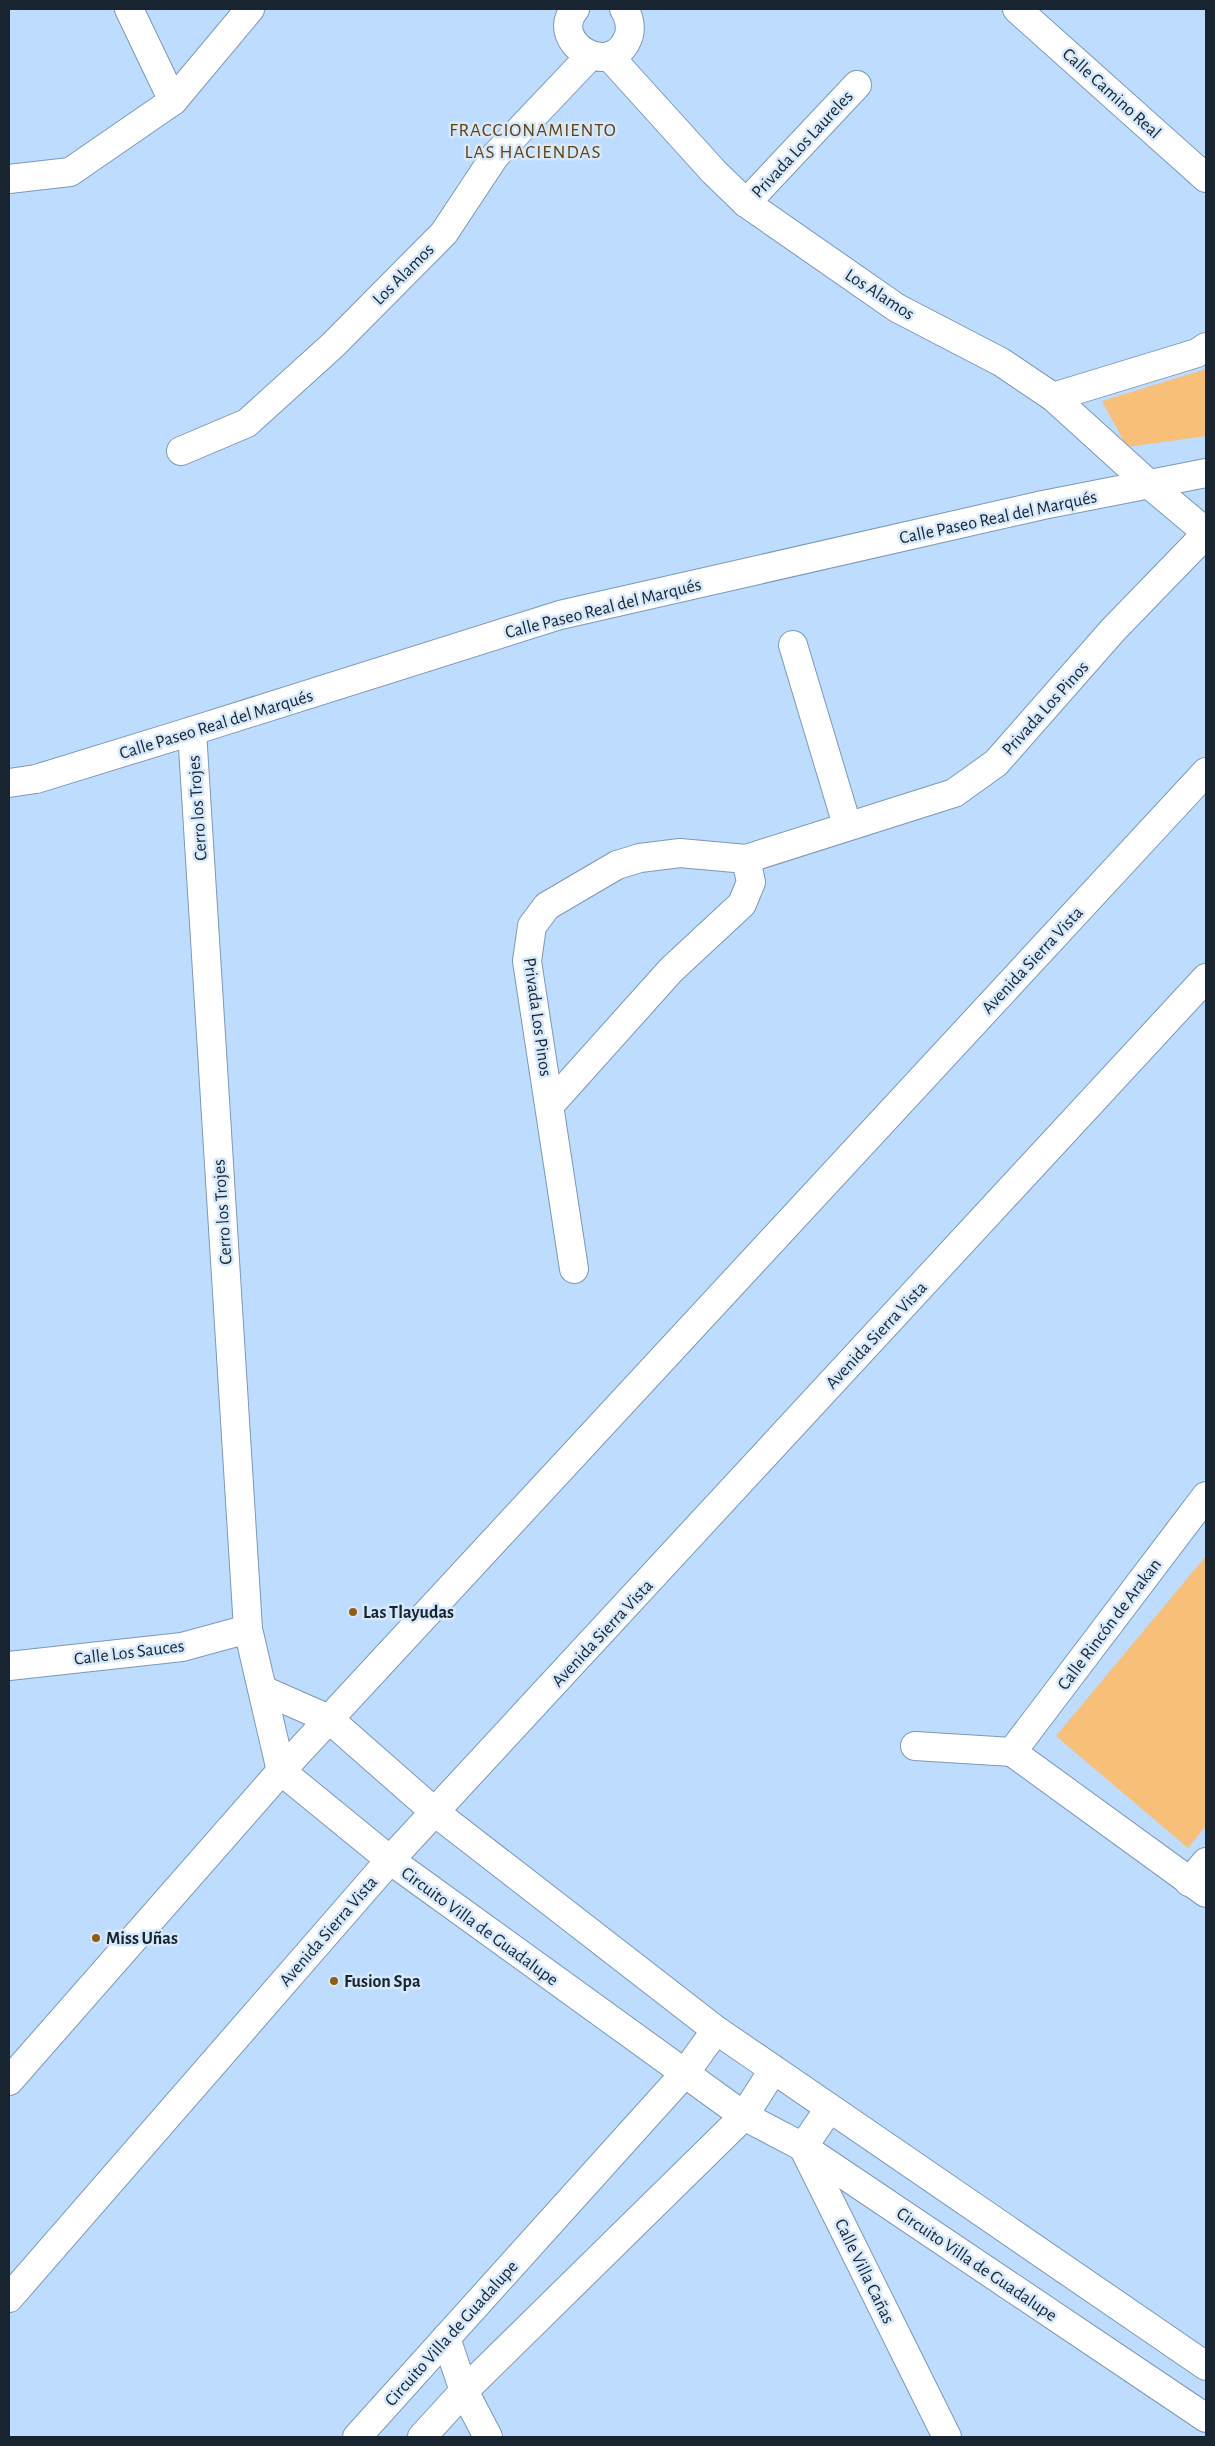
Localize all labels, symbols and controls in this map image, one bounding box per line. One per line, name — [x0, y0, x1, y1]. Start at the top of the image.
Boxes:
street label: Calle Camino Real — [1059, 45, 1164, 142]
street label: Privada Los Laureles — [749, 88, 857, 202]
district label: FRACCIONAMIENTO LAS HACIENDAS — [449, 121, 617, 162]
street label: Los Alamos — [370, 241, 438, 309]
street label: Los Alamos — [842, 266, 917, 324]
street label: Calle Paseo Real del Marqués — [898, 488, 1099, 548]
street label: Calle Paseo Real del Marqués — [503, 576, 703, 642]
street label: Privada Los Pinos — [999, 658, 1092, 759]
street label: Calle Paseo Real del Marqués — [117, 687, 315, 763]
street label: Cerro los Trojes — [185, 755, 211, 861]
street label: Avenida Sierra Vista — [979, 904, 1087, 1018]
street label: Privada Los Pinos — [520, 957, 554, 1078]
street label: Cerro los Trojes — [210, 1159, 236, 1265]
street label: Avenida Sierra Vista — [823, 1279, 931, 1393]
street label: Calle Rincón de Arakan — [1055, 1556, 1165, 1694]
street label: Avenida Sierra Vista — [549, 1577, 657, 1691]
place label: Las Tlayudas — [363, 1604, 454, 1622]
marker: Las Tlayudas — [347, 1606, 359, 1618]
street label: Calle Los Sauces — [73, 1637, 185, 1669]
street label: Circuito Villa de Guadalupe — [398, 1864, 561, 1990]
street label: Avenida Sierra Vista — [276, 1873, 381, 1990]
place label: Miss Uñas — [106, 1930, 178, 1948]
marker: Miss Uñas — [90, 1932, 102, 1944]
place label: Fusion Spa — [344, 1973, 421, 1991]
marker: Fusion Spa — [328, 1975, 340, 1987]
street label: Circuito Villa de Guadalupe — [893, 2204, 1060, 2325]
street label: Calle Villa Cañas — [831, 2216, 897, 2327]
street label: Circuito Villa de Guadalupe — [382, 2257, 522, 2410]

